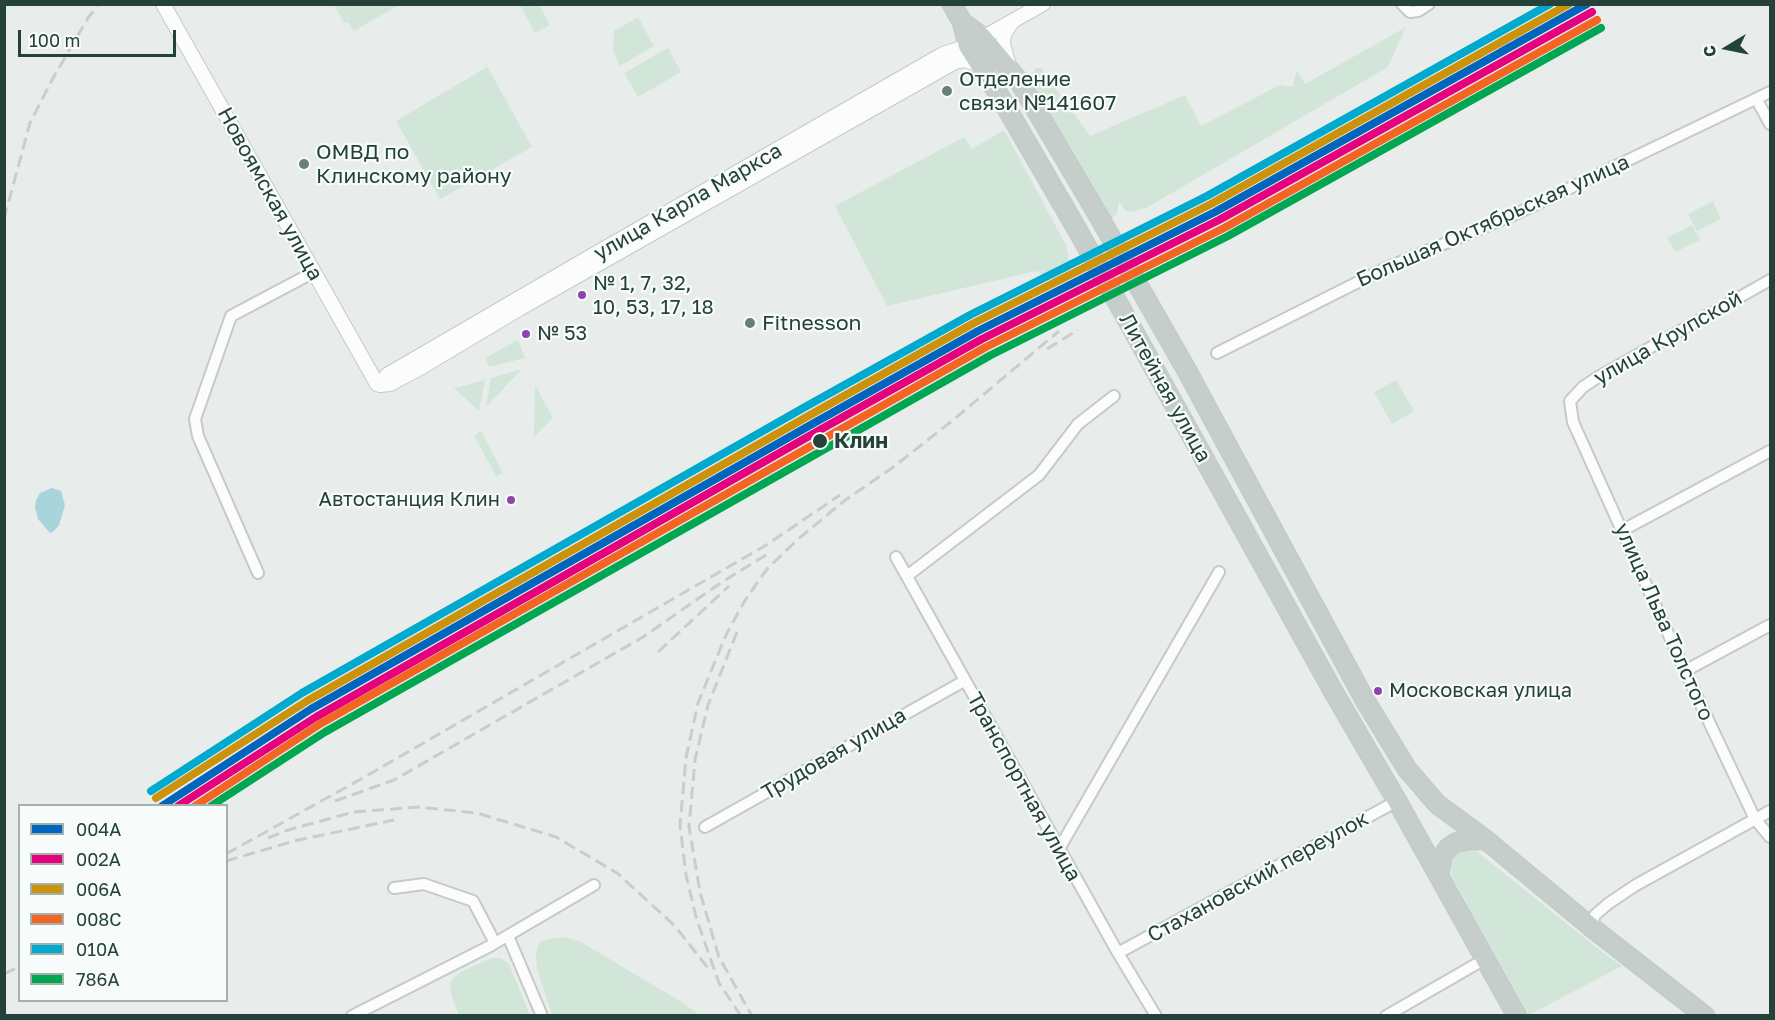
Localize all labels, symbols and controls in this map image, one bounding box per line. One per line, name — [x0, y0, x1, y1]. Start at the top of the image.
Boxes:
scale bar — [21, 18, 178, 56]
north arrow — [1697, 18, 1757, 78]
text: 100 m — [29, 29, 80, 51]
text: С — [1698, 44, 1720, 58]
place label: Отделение связи №141607 — [959, 66, 1116, 116]
marker: Отделение связи №141607 — [940, 84, 954, 98]
street label: Новоямская улица — [212, 103, 328, 285]
street label: улица Карла Маркса — [589, 138, 787, 266]
place label: ОМВД по Клинскому району — [316, 139, 512, 189]
street label: Большая Октябрьская улица — [1353, 149, 1633, 293]
marker: ОМВД по Клинскому району — [297, 157, 311, 171]
place label: № 1, 7, 32, 10, 53, 17, 18 — [593, 272, 714, 319]
street label: улица Крупской — [1589, 285, 1747, 391]
marker: № 1, 7, 32, 10, 53, 17, 18 — [576, 289, 588, 301]
street label: Литейная улица — [1114, 309, 1216, 467]
place label: Fitnesson — [762, 310, 861, 336]
marker: Fitnesson — [743, 316, 757, 330]
place label: № 53 — [537, 322, 587, 346]
marker: № 53 — [520, 328, 532, 340]
place label: Клин — [834, 428, 888, 454]
marker: Клин — [811, 432, 829, 450]
place label: Автостанция Клин — [319, 488, 500, 512]
marker: Автостанция Клин — [505, 494, 517, 506]
street label: улица Льва Толстого — [1609, 519, 1719, 725]
place label: Московская улица — [1389, 679, 1572, 703]
marker: Московская улица — [1372, 685, 1384, 697]
street label: Транспортная улица — [962, 688, 1086, 886]
street label: Трудовая улица — [757, 702, 911, 806]
legend — [18, 804, 228, 1002]
street label: Стахановский переулок — [1143, 806, 1373, 948]
text: 004А — [76, 818, 121, 840]
text: 002А — [76, 848, 121, 870]
text: 006А — [76, 878, 121, 900]
text: 008С — [76, 908, 122, 930]
text: 010А — [76, 938, 119, 960]
text: 786А — [76, 968, 119, 990]

